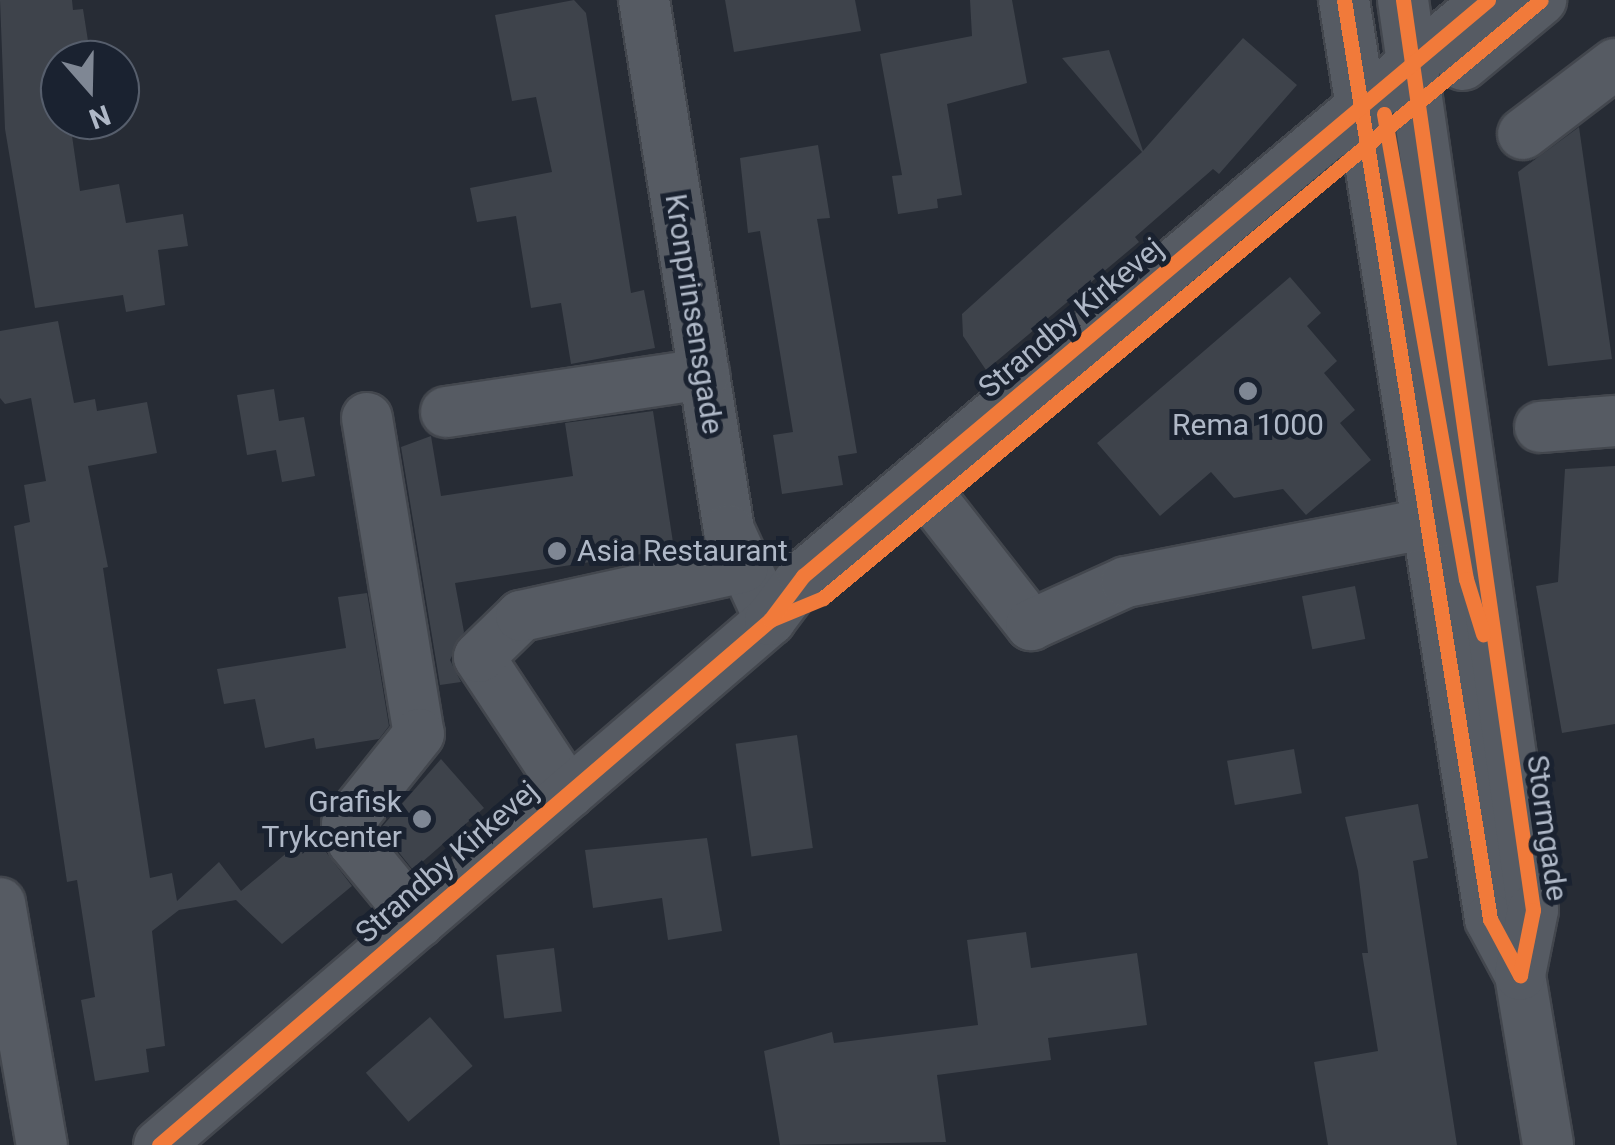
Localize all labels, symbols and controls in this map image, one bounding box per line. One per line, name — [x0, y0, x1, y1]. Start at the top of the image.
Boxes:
north arrow — [40, 40, 140, 140]
text: N — [85, 98, 115, 136]
street label: Kronprinsensgade — [657, 191, 731, 437]
street label: Strandby Kirkevej — [971, 230, 1171, 406]
marker: Rema 1000 — [1237, 380, 1259, 402]
place label: Rema 1000 — [1172, 407, 1324, 443]
place label: Asia Restaurant — [577, 533, 788, 569]
marker: Asia Restaurant — [546, 540, 568, 562]
street label: Stormgade — [1519, 753, 1575, 903]
street label: Strandby Kirkevej — [349, 773, 545, 951]
place label: Grafisk Trykcenter — [262, 784, 402, 854]
marker: Grafisk Trykcenter — [411, 808, 433, 830]

